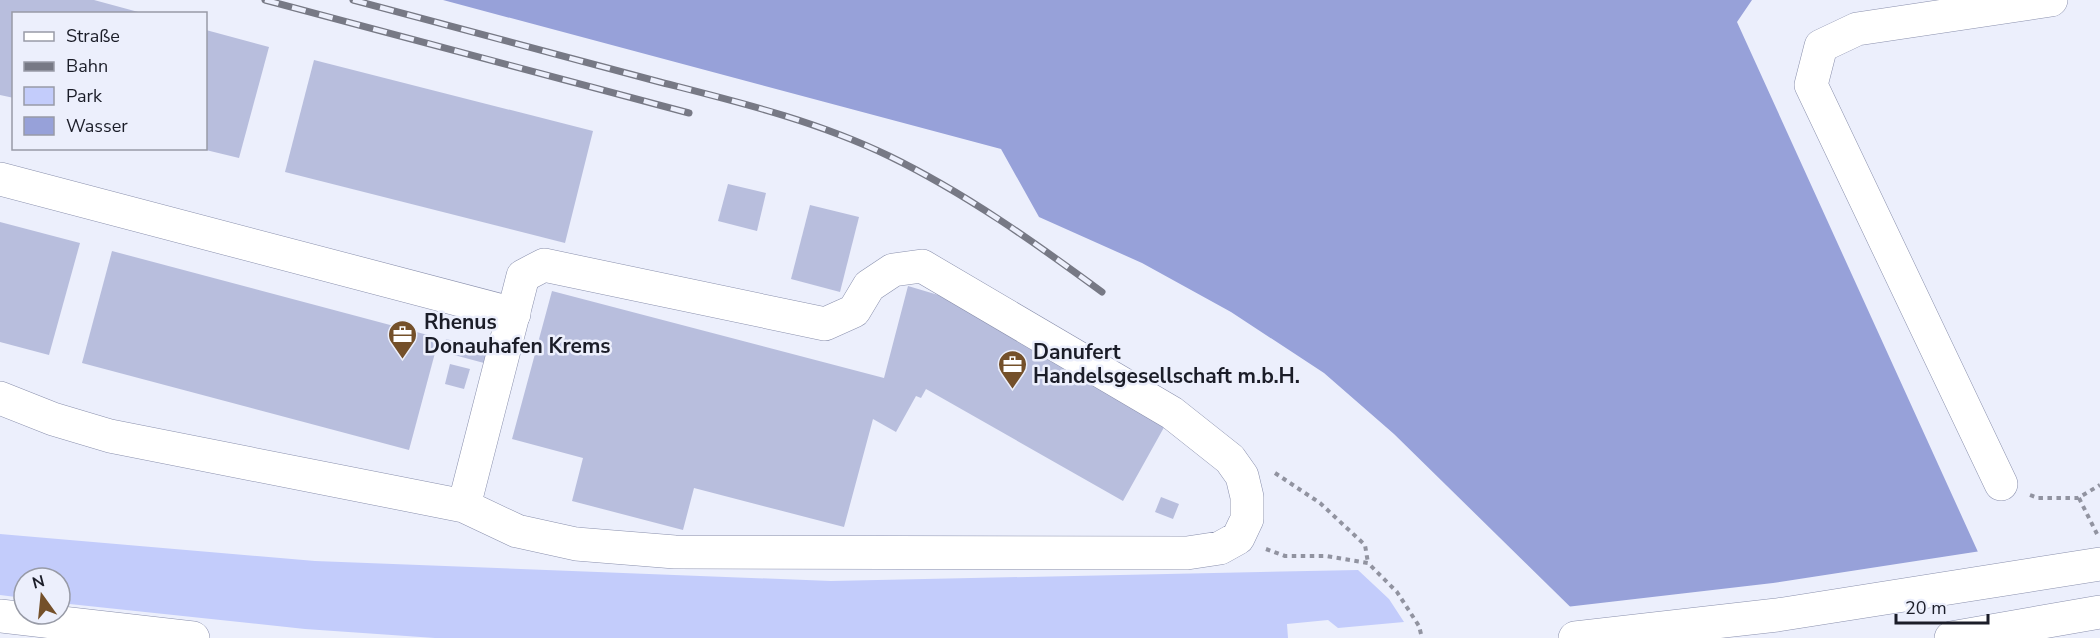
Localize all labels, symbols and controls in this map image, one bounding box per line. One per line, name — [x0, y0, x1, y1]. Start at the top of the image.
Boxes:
legend — [12, 12, 207, 150]
text: Straße — [66, 24, 120, 48]
text: Bahn — [66, 54, 108, 78]
text: Park — [66, 84, 103, 108]
text: Wasser — [66, 114, 128, 138]
place label: Rhenus Donauhafen Krems — [424, 308, 611, 360]
office icon: Rhenus Donauhafen Krems — [387, 318, 419, 360]
place label: Danufert Handelsgesellschaft m.b.H. — [1033, 338, 1300, 390]
office icon: Danufert Handelsgesellschaft m.b.H. — [996, 348, 1028, 390]
north arrow — [12, 566, 72, 626]
text: N — [30, 570, 47, 595]
scale bar — [1896, 587, 1988, 625]
text: 20 m — [1905, 596, 1947, 620]

